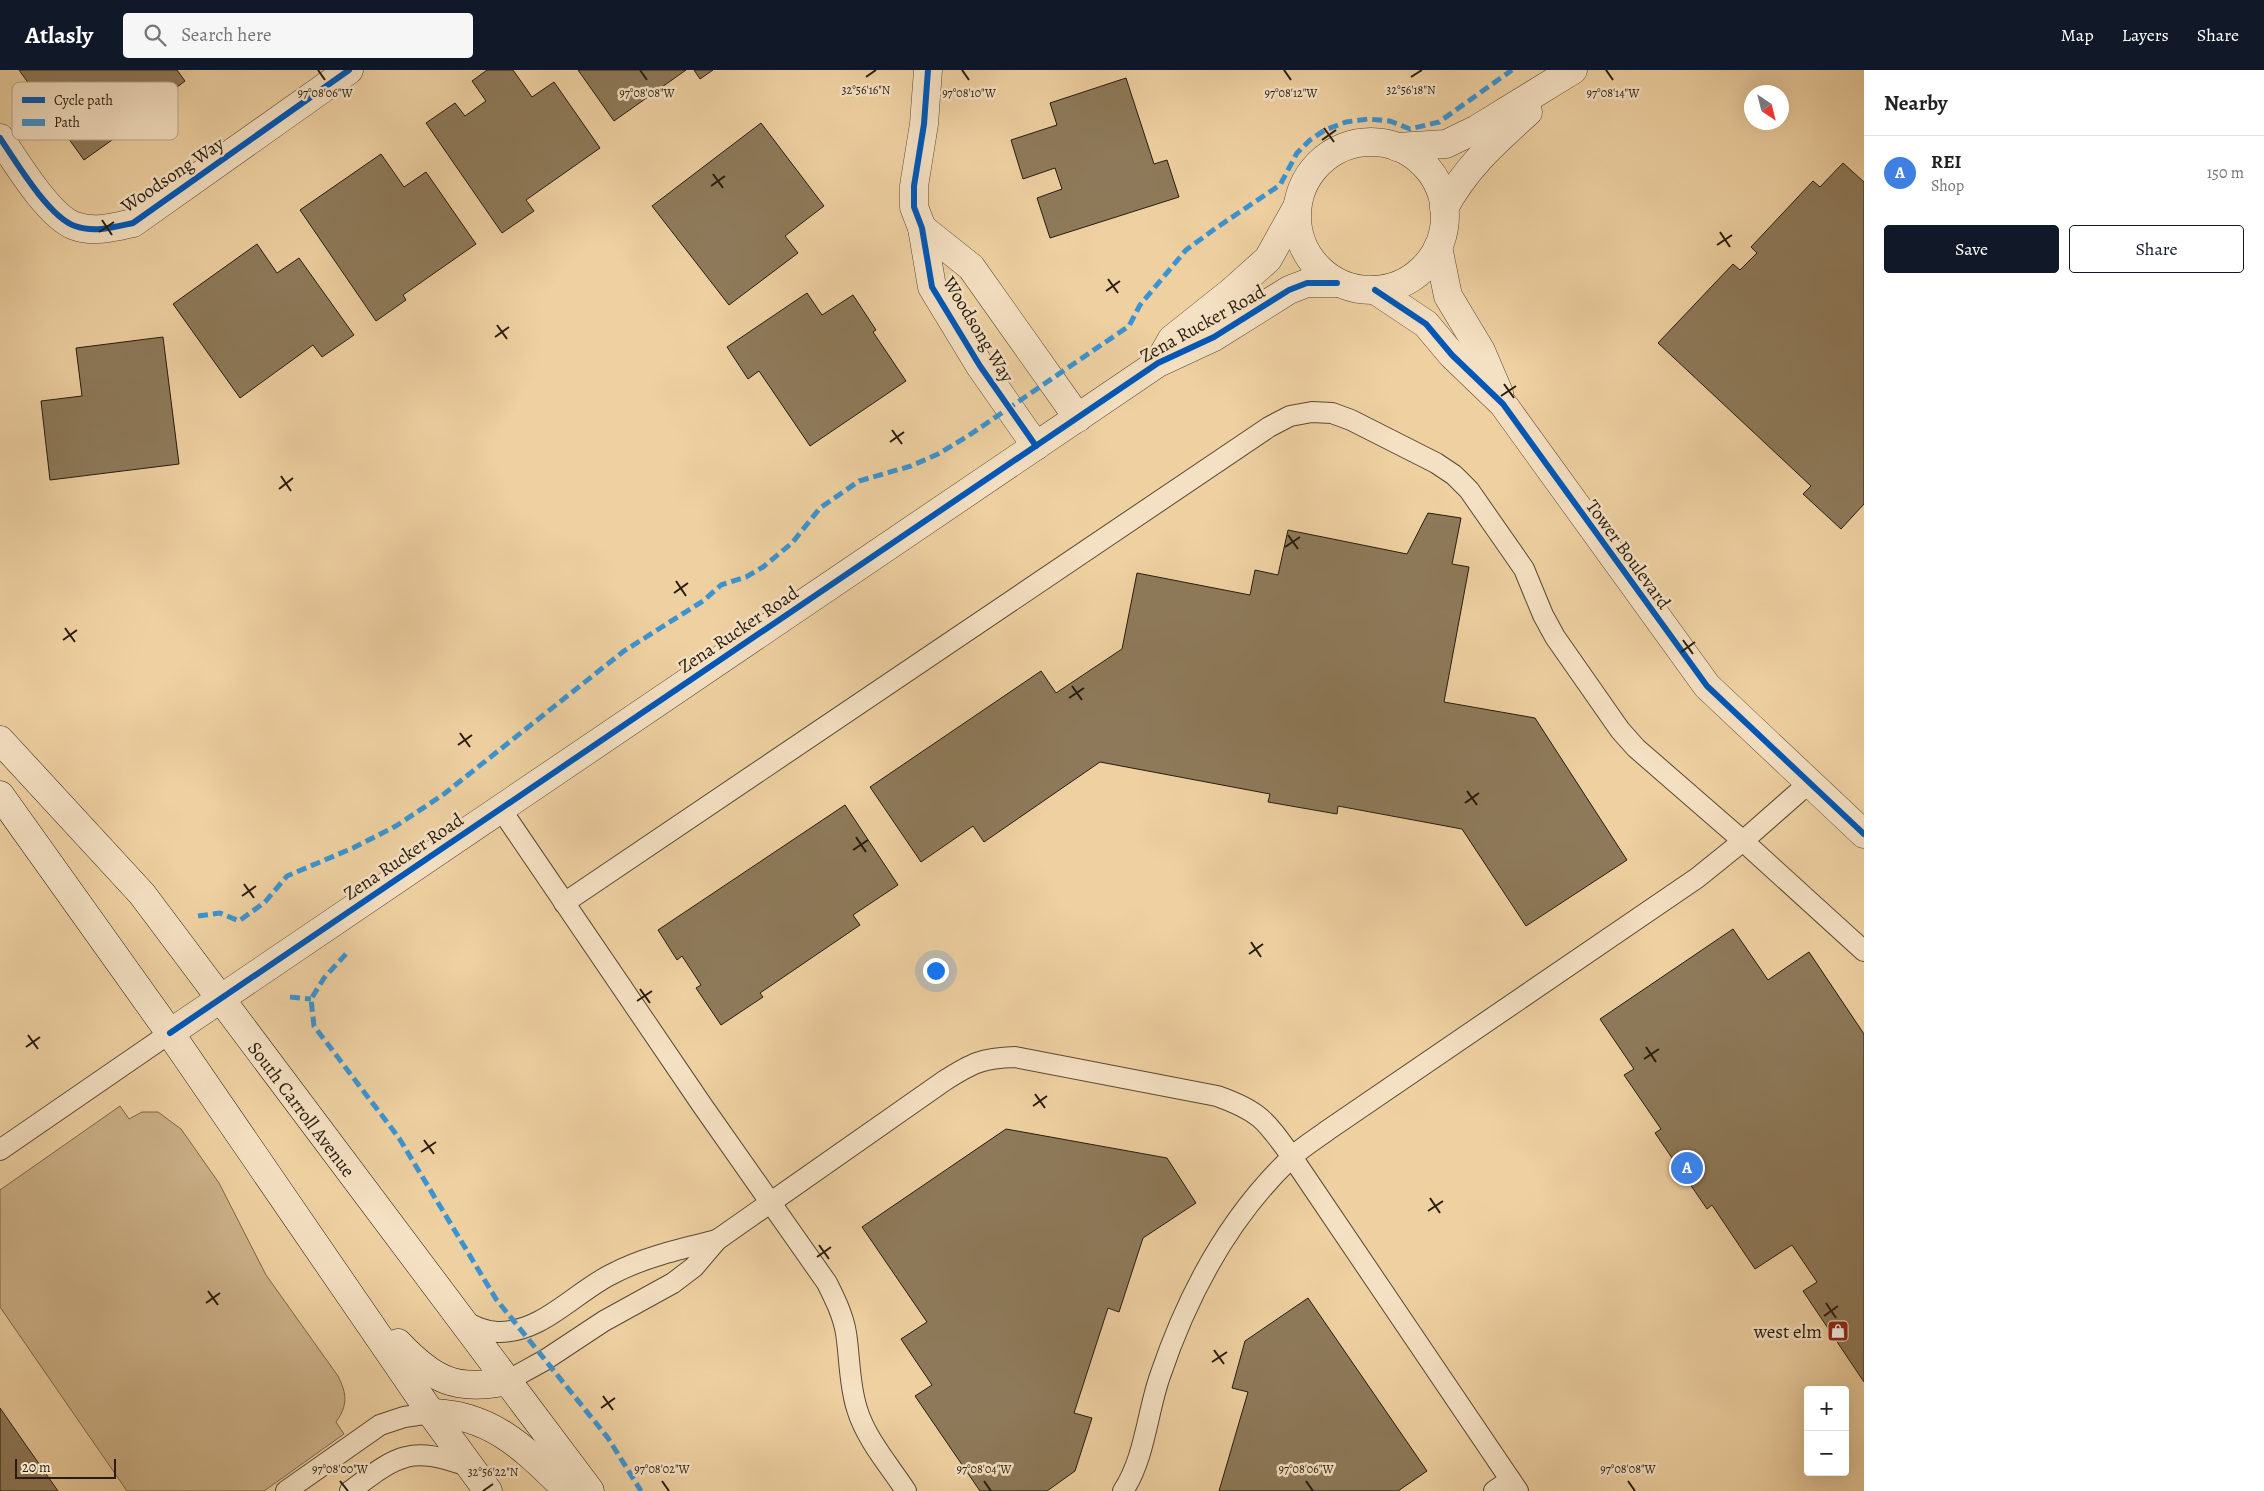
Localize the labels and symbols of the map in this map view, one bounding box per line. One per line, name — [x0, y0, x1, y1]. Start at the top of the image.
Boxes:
legend — [12, 82, 178, 140]
text: 32°56'16"N — [842, 82, 891, 98]
text: 32°56'18"N — [1386, 82, 1436, 98]
text: 97°08'06"W — [297, 85, 353, 101]
text: 97°08'08"W — [619, 85, 676, 101]
text: 97°08'10"W — [942, 85, 997, 101]
text: 97°08'12"W — [1264, 85, 1318, 101]
text: 97°08'14"W — [1587, 85, 1640, 101]
north arrow — [1744, 85, 1789, 130]
text: Cycle path — [54, 91, 114, 110]
text: Path — [54, 113, 81, 132]
street label: Woodsong Way — [115, 130, 230, 220]
street label: Woodsong Way — [936, 271, 1020, 388]
street label: Zena Rucker Road — [1135, 278, 1270, 369]
street label: Tower Boulevard — [1580, 495, 1677, 615]
street label: Zena Rucker Road — [673, 580, 804, 680]
street label: Zena Rucker Road — [338, 807, 469, 907]
your location — [923, 958, 949, 984]
street label: South Carroll Avenue — [242, 1036, 361, 1183]
pin: A — [1671, 1149, 1703, 1187]
place label: west elm — [1753, 1319, 1822, 1345]
shop icon: west elm — [1826, 1319, 1850, 1343]
scale bar — [15, 1456, 116, 1479]
text: 97°08'00"W — [312, 1461, 369, 1477]
text: 97°08'02"W — [634, 1461, 690, 1477]
text: 97°08'04"W — [956, 1461, 1012, 1477]
text: 97°08'06"W — [1278, 1461, 1334, 1477]
text: 97°08'08"W — [1600, 1461, 1657, 1477]
text: 32°56'22"N — [468, 1464, 519, 1480]

